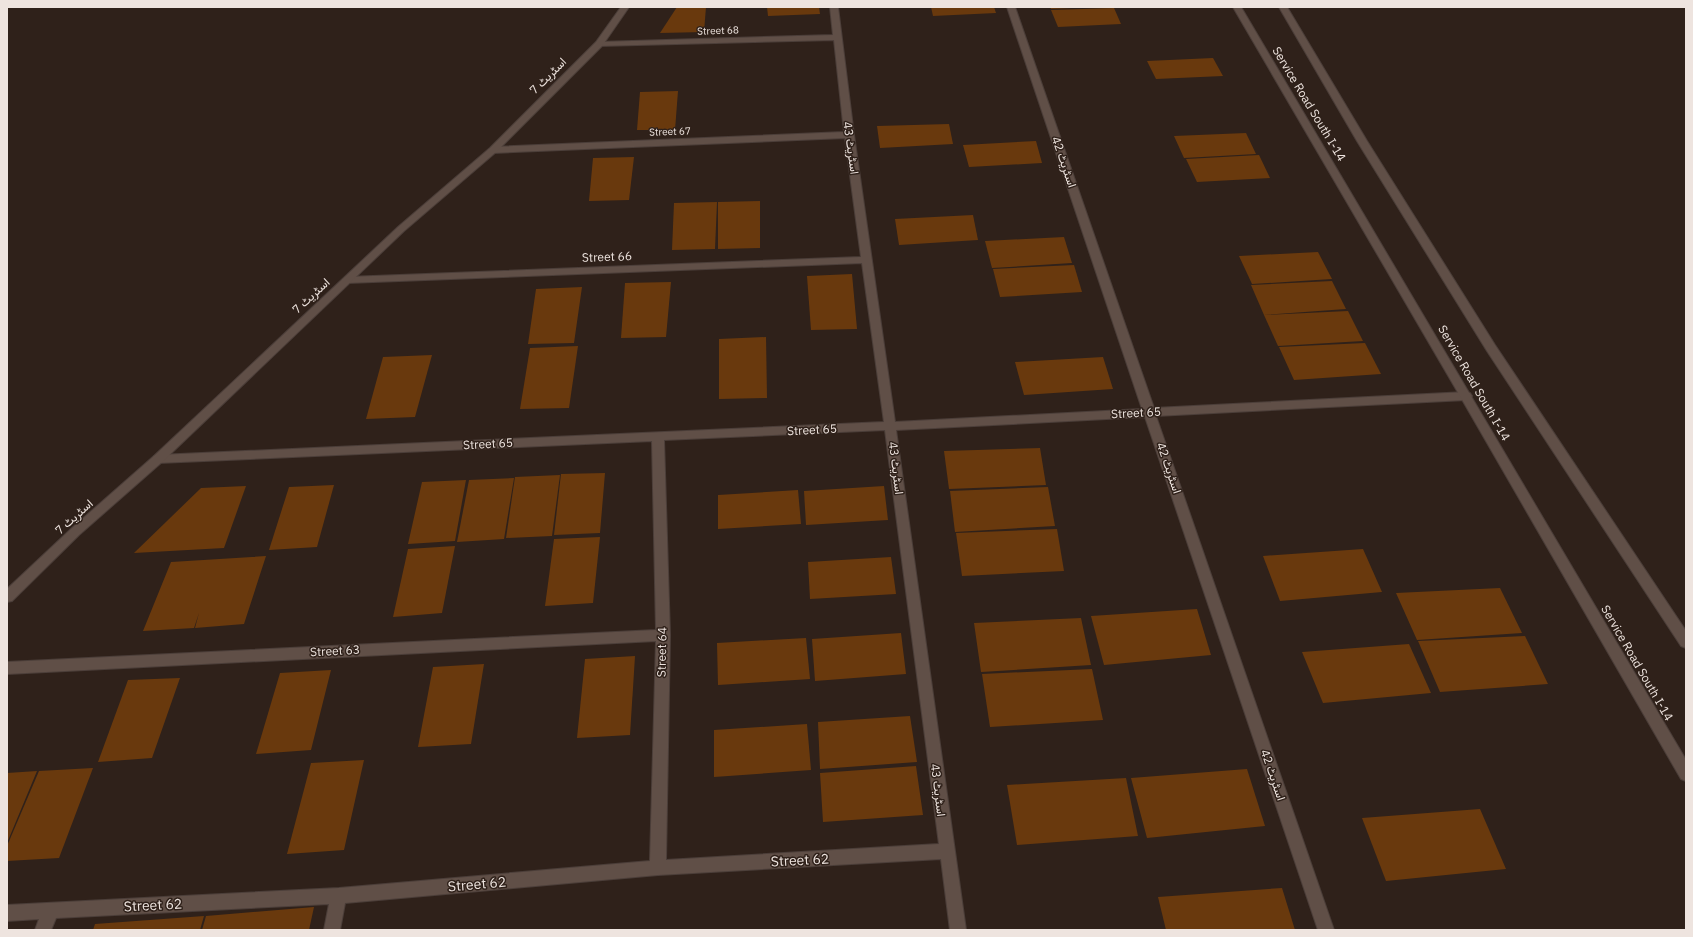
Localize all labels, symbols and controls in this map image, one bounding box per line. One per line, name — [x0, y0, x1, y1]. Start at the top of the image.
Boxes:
street label: Street 68 — [697, 23, 739, 38]
street label: Service Road South I-14 — [1269, 44, 1350, 164]
street label: اسٹریٹ 7 — [526, 54, 570, 98]
street label: اسٹریٹ 43 — [839, 121, 863, 175]
street label: Street 67 — [649, 124, 691, 139]
street label: اسٹریٹ 42 — [1048, 134, 1080, 190]
street label: Street 66 — [582, 248, 632, 265]
street label: اسٹریٹ 7 — [289, 275, 333, 317]
street label: Service Road South I-14 — [1435, 322, 1514, 443]
street label: Street 65 — [1111, 404, 1161, 421]
street label: Street 65 — [787, 421, 837, 438]
street label: Street 65 — [463, 435, 513, 452]
street label: اسٹریٹ 42 — [1153, 440, 1185, 496]
street label: اسٹریٹ 43 — [885, 441, 907, 495]
street label: اسٹریٹ 7 — [52, 496, 96, 538]
street label: Service Road South I-14 — [1598, 602, 1677, 723]
street label: Street 64 — [654, 627, 669, 677]
street label: Street 63 — [310, 642, 360, 659]
street label: اسٹریٹ 42 — [1257, 747, 1289, 803]
street label: اسٹریٹ 43 — [927, 763, 949, 817]
street label: Street 62 — [770, 849, 830, 871]
street label: Street 62 — [447, 872, 507, 896]
street label: Street 62 — [123, 894, 183, 916]

